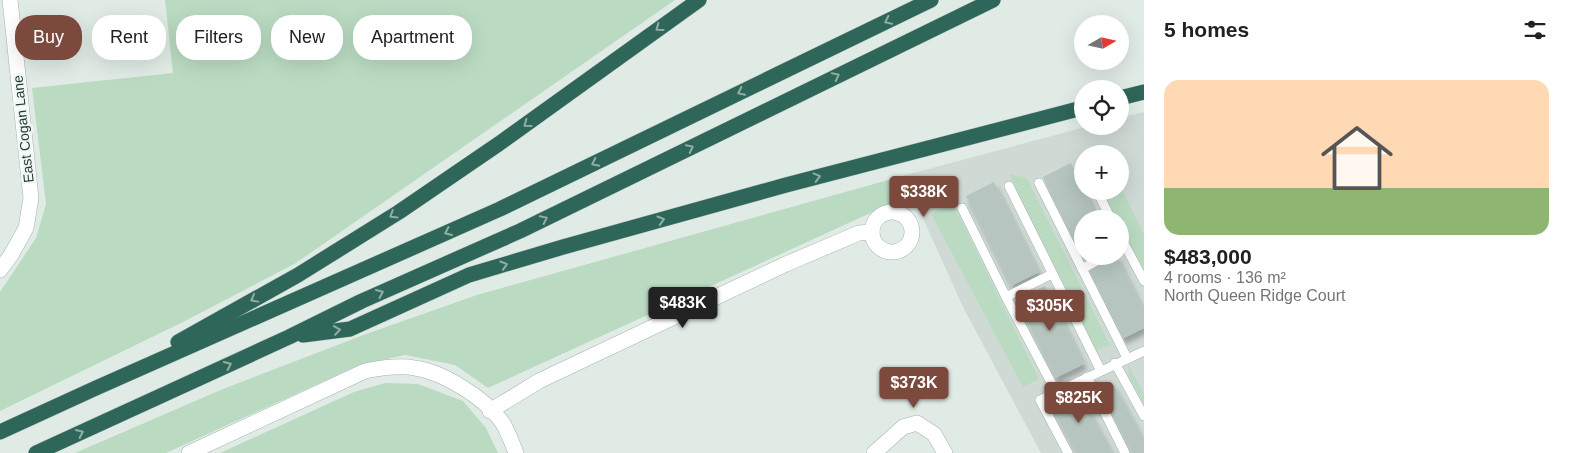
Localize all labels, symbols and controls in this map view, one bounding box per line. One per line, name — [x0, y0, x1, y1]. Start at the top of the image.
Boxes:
chip: Buy — [15, 15, 82, 60]
chip: Rent — [92, 15, 166, 60]
chip: Filters — [176, 15, 261, 60]
chip: New — [271, 15, 343, 60]
chip: Apartment — [353, 15, 472, 60]
one-way arrow — [884, 15, 893, 25]
north arrow — [1074, 15, 1129, 70]
map controls — [1074, 15, 1129, 265]
icon: filters — [1521, 16, 1549, 44]
text: 5 homes — [1164, 18, 1249, 41]
one-way arrow — [655, 22, 665, 31]
one-way arrow — [831, 72, 840, 83]
street label: East Cogan Lane — [9, 74, 37, 184]
button: locate — [1074, 80, 1129, 135]
one-way arrow — [737, 86, 746, 96]
icon: home — [1312, 113, 1402, 203]
one-way arrow — [524, 118, 533, 126]
one-way arrow — [685, 143, 694, 154]
button: + — [1074, 145, 1129, 200]
one-way arrow — [591, 157, 600, 167]
one-way arrow — [813, 172, 822, 183]
pin: $338K — [889, 176, 959, 218]
text: $338K — [900, 183, 948, 200]
one-way arrow — [389, 209, 399, 218]
button: − — [1074, 210, 1129, 265]
one-way arrow — [539, 215, 548, 225]
one-way arrow — [656, 215, 664, 225]
one-way arrow — [444, 226, 453, 237]
text: $483,000 — [1164, 245, 1252, 268]
one-way arrow — [500, 260, 508, 270]
text: 4 rooms · 136 m² — [1164, 269, 1286, 286]
pin: $483K — [648, 286, 718, 329]
text: North Queen Ridge Court — [1164, 287, 1345, 304]
one-way arrow — [375, 288, 384, 299]
pin: $305K — [1015, 290, 1085, 332]
one-way arrow — [251, 293, 260, 303]
text: $483K — [659, 294, 707, 311]
text: $305K — [1026, 297, 1074, 314]
one-way arrow — [333, 326, 342, 336]
one-way arrow — [223, 361, 232, 372]
pin: $373K — [879, 366, 949, 409]
text: $373K — [890, 374, 938, 391]
pin: $825K — [1044, 382, 1114, 424]
text: $825K — [1055, 389, 1103, 406]
one-way arrow — [75, 428, 84, 439]

